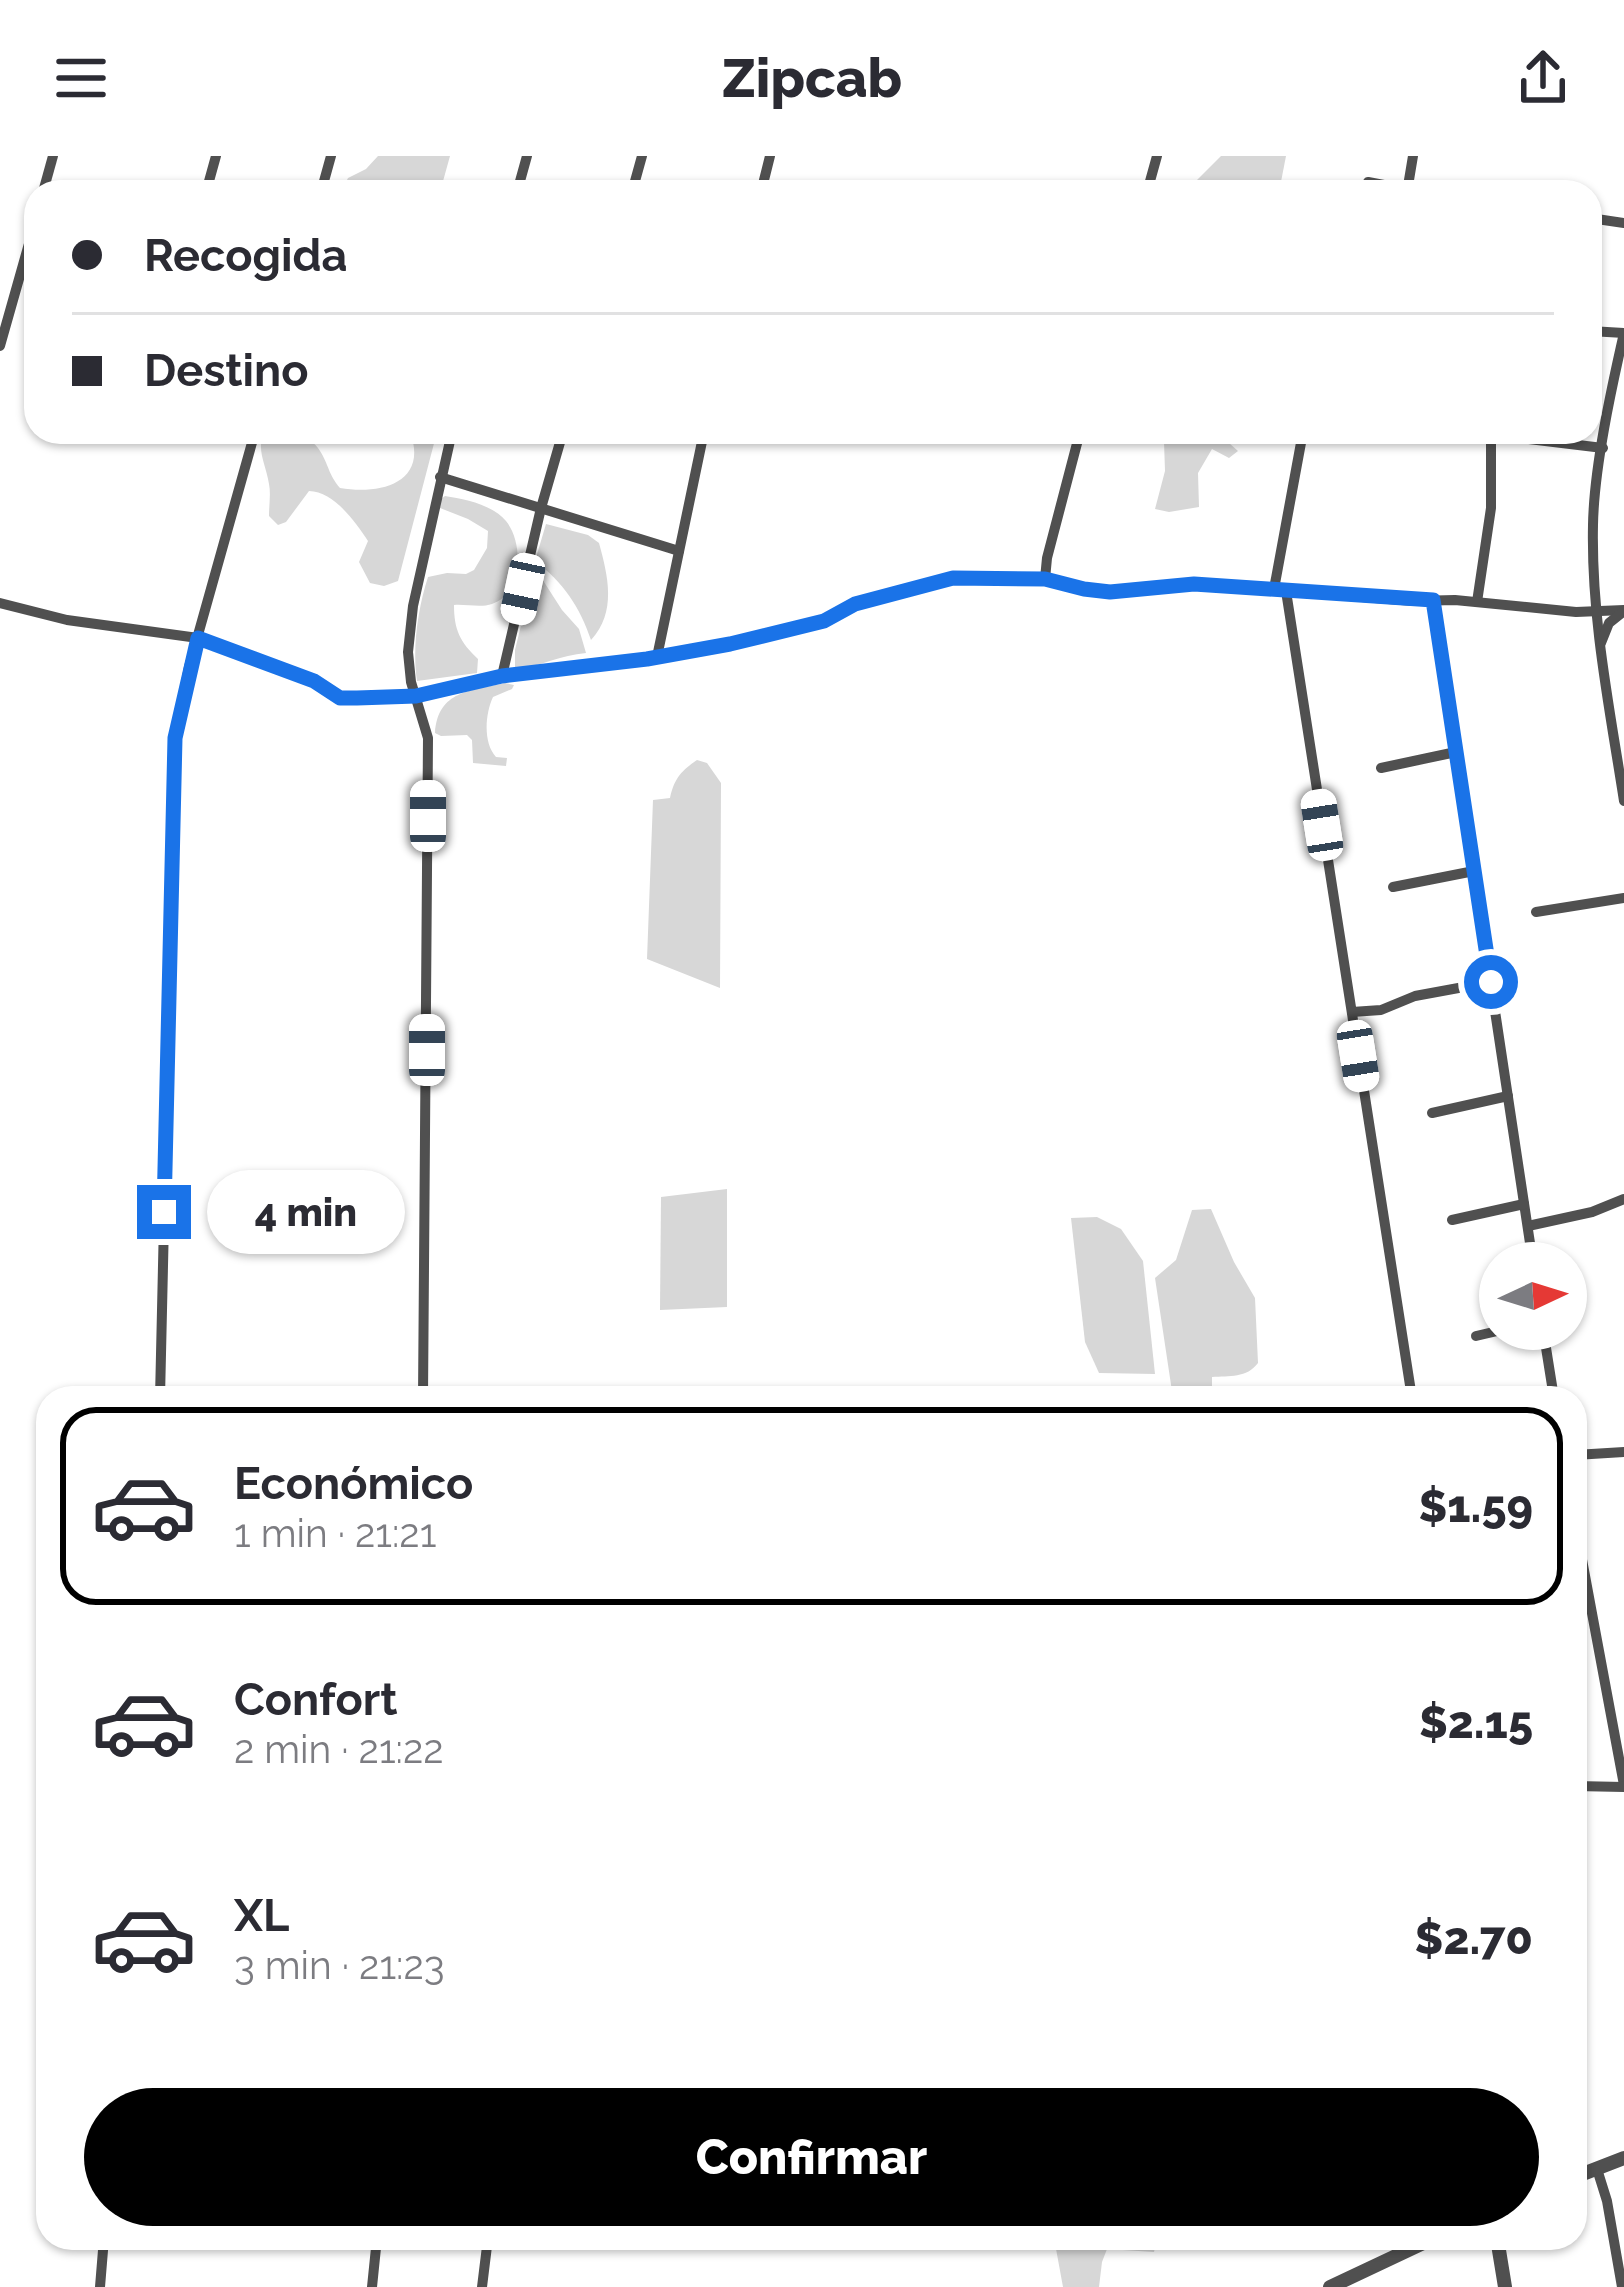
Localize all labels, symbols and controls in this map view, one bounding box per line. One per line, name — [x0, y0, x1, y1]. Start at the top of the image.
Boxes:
icon: menu — [48, 45, 114, 111]
icon: share — [1510, 45, 1576, 111]
text: Zipcab — [722, 46, 902, 110]
text: Recogida — [144, 229, 347, 282]
text: Destino — [144, 344, 309, 397]
car — [498, 550, 548, 628]
car — [410, 780, 446, 852]
car — [1299, 787, 1345, 863]
route start — [1464, 955, 1518, 1009]
car — [409, 1014, 445, 1086]
car — [1335, 1018, 1381, 1094]
callout: 4 min — [206, 1170, 404, 1254]
route end — [137, 1185, 191, 1239]
text: 4 min — [255, 1189, 357, 1235]
north arrow — [1479, 1242, 1587, 1350]
map controls — [1479, 1242, 1587, 1350]
icon: car — [90, 1452, 198, 1560]
text: Económico — [234, 1457, 473, 1510]
text: $1.59 — [1418, 1480, 1533, 1533]
text: 1 min · 21:21 — [234, 1510, 436, 1556]
icon: car — [90, 1668, 198, 1776]
text: Confort — [234, 1673, 397, 1726]
text: $2.15 — [1419, 1696, 1533, 1749]
text: 2 min · 21:22 — [234, 1726, 444, 1772]
icon: car — [90, 1884, 198, 1992]
text: XL — [234, 1889, 289, 1942]
text: $2.70 — [1415, 1912, 1533, 1965]
text: 3 min · 21:23 — [234, 1942, 445, 1988]
button: Confirmar — [84, 2088, 1539, 2226]

